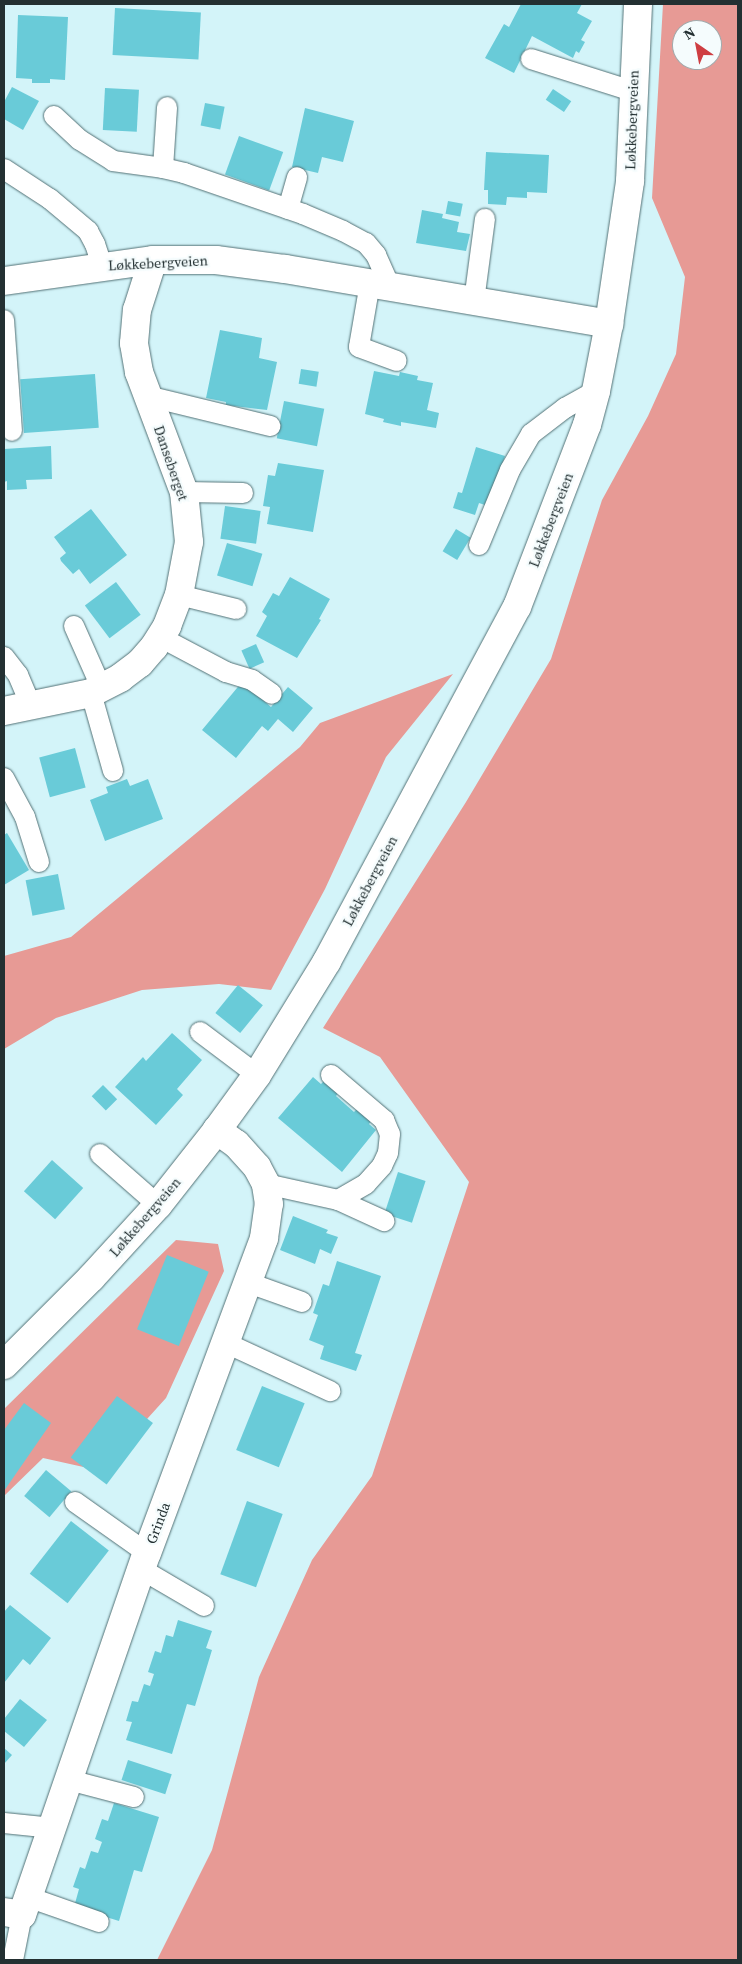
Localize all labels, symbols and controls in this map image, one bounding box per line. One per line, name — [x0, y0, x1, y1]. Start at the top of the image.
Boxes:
north arrow — [672, 20, 722, 70]
text: N — [680, 22, 699, 44]
street label: Løkkebergveien — [622, 70, 642, 170]
street label: Løkkebergveien — [108, 252, 208, 274]
street label: Danseberget — [150, 423, 192, 503]
street label: Løkkebergveien — [525, 470, 577, 570]
street label: Løkkebergveien — [339, 833, 401, 929]
street label: Løkkebergveien — [106, 1174, 184, 1260]
street label: Grinda — [142, 1500, 174, 1546]

